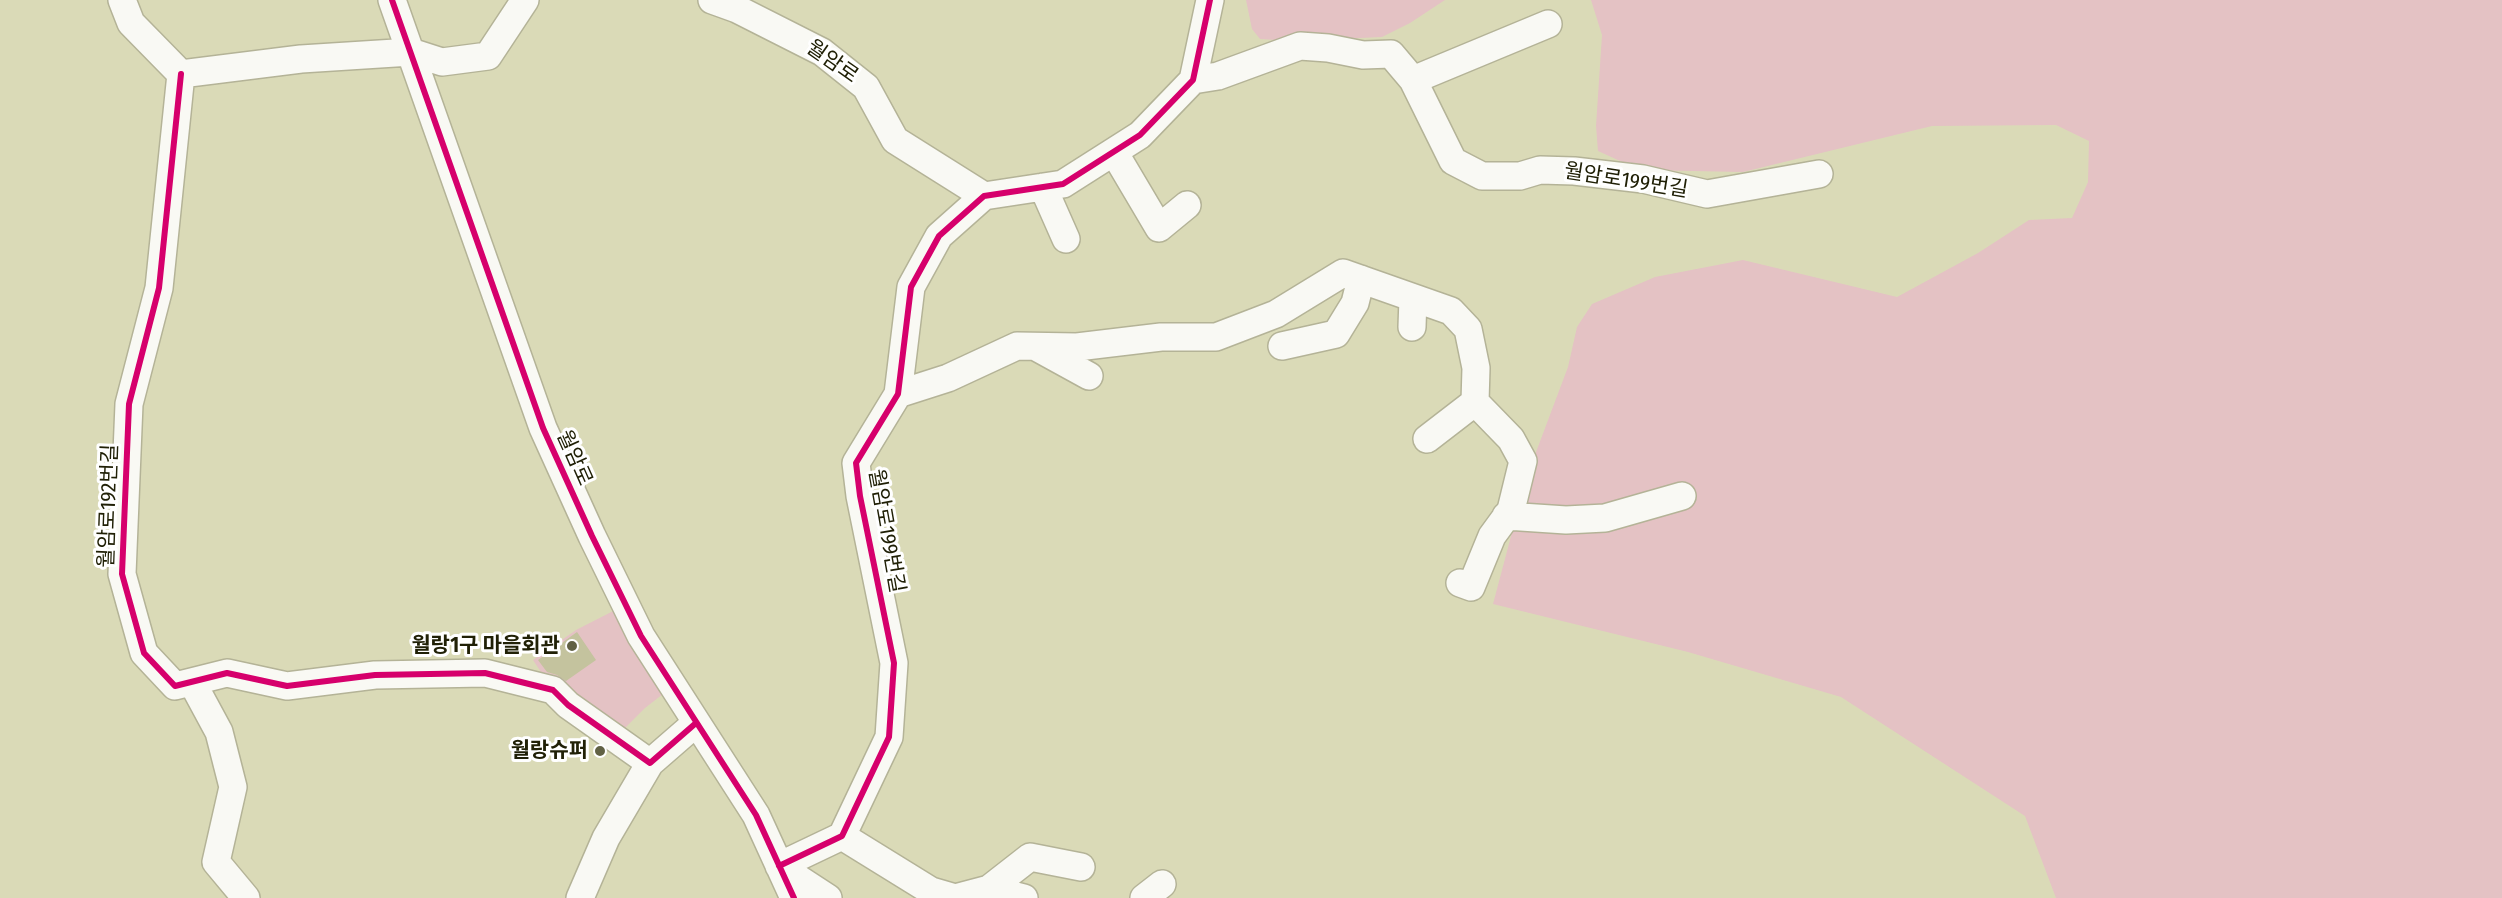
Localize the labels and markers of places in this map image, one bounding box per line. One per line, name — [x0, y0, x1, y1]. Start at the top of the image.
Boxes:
place label: 월랑1구 마을회관 — [412, 633, 560, 659]
marker: 월랑1구 마을회관 — [565, 639, 579, 653]
place label: 월랑슈퍼 — [511, 738, 588, 764]
marker: 월랑슈퍼 — [593, 744, 607, 758]

